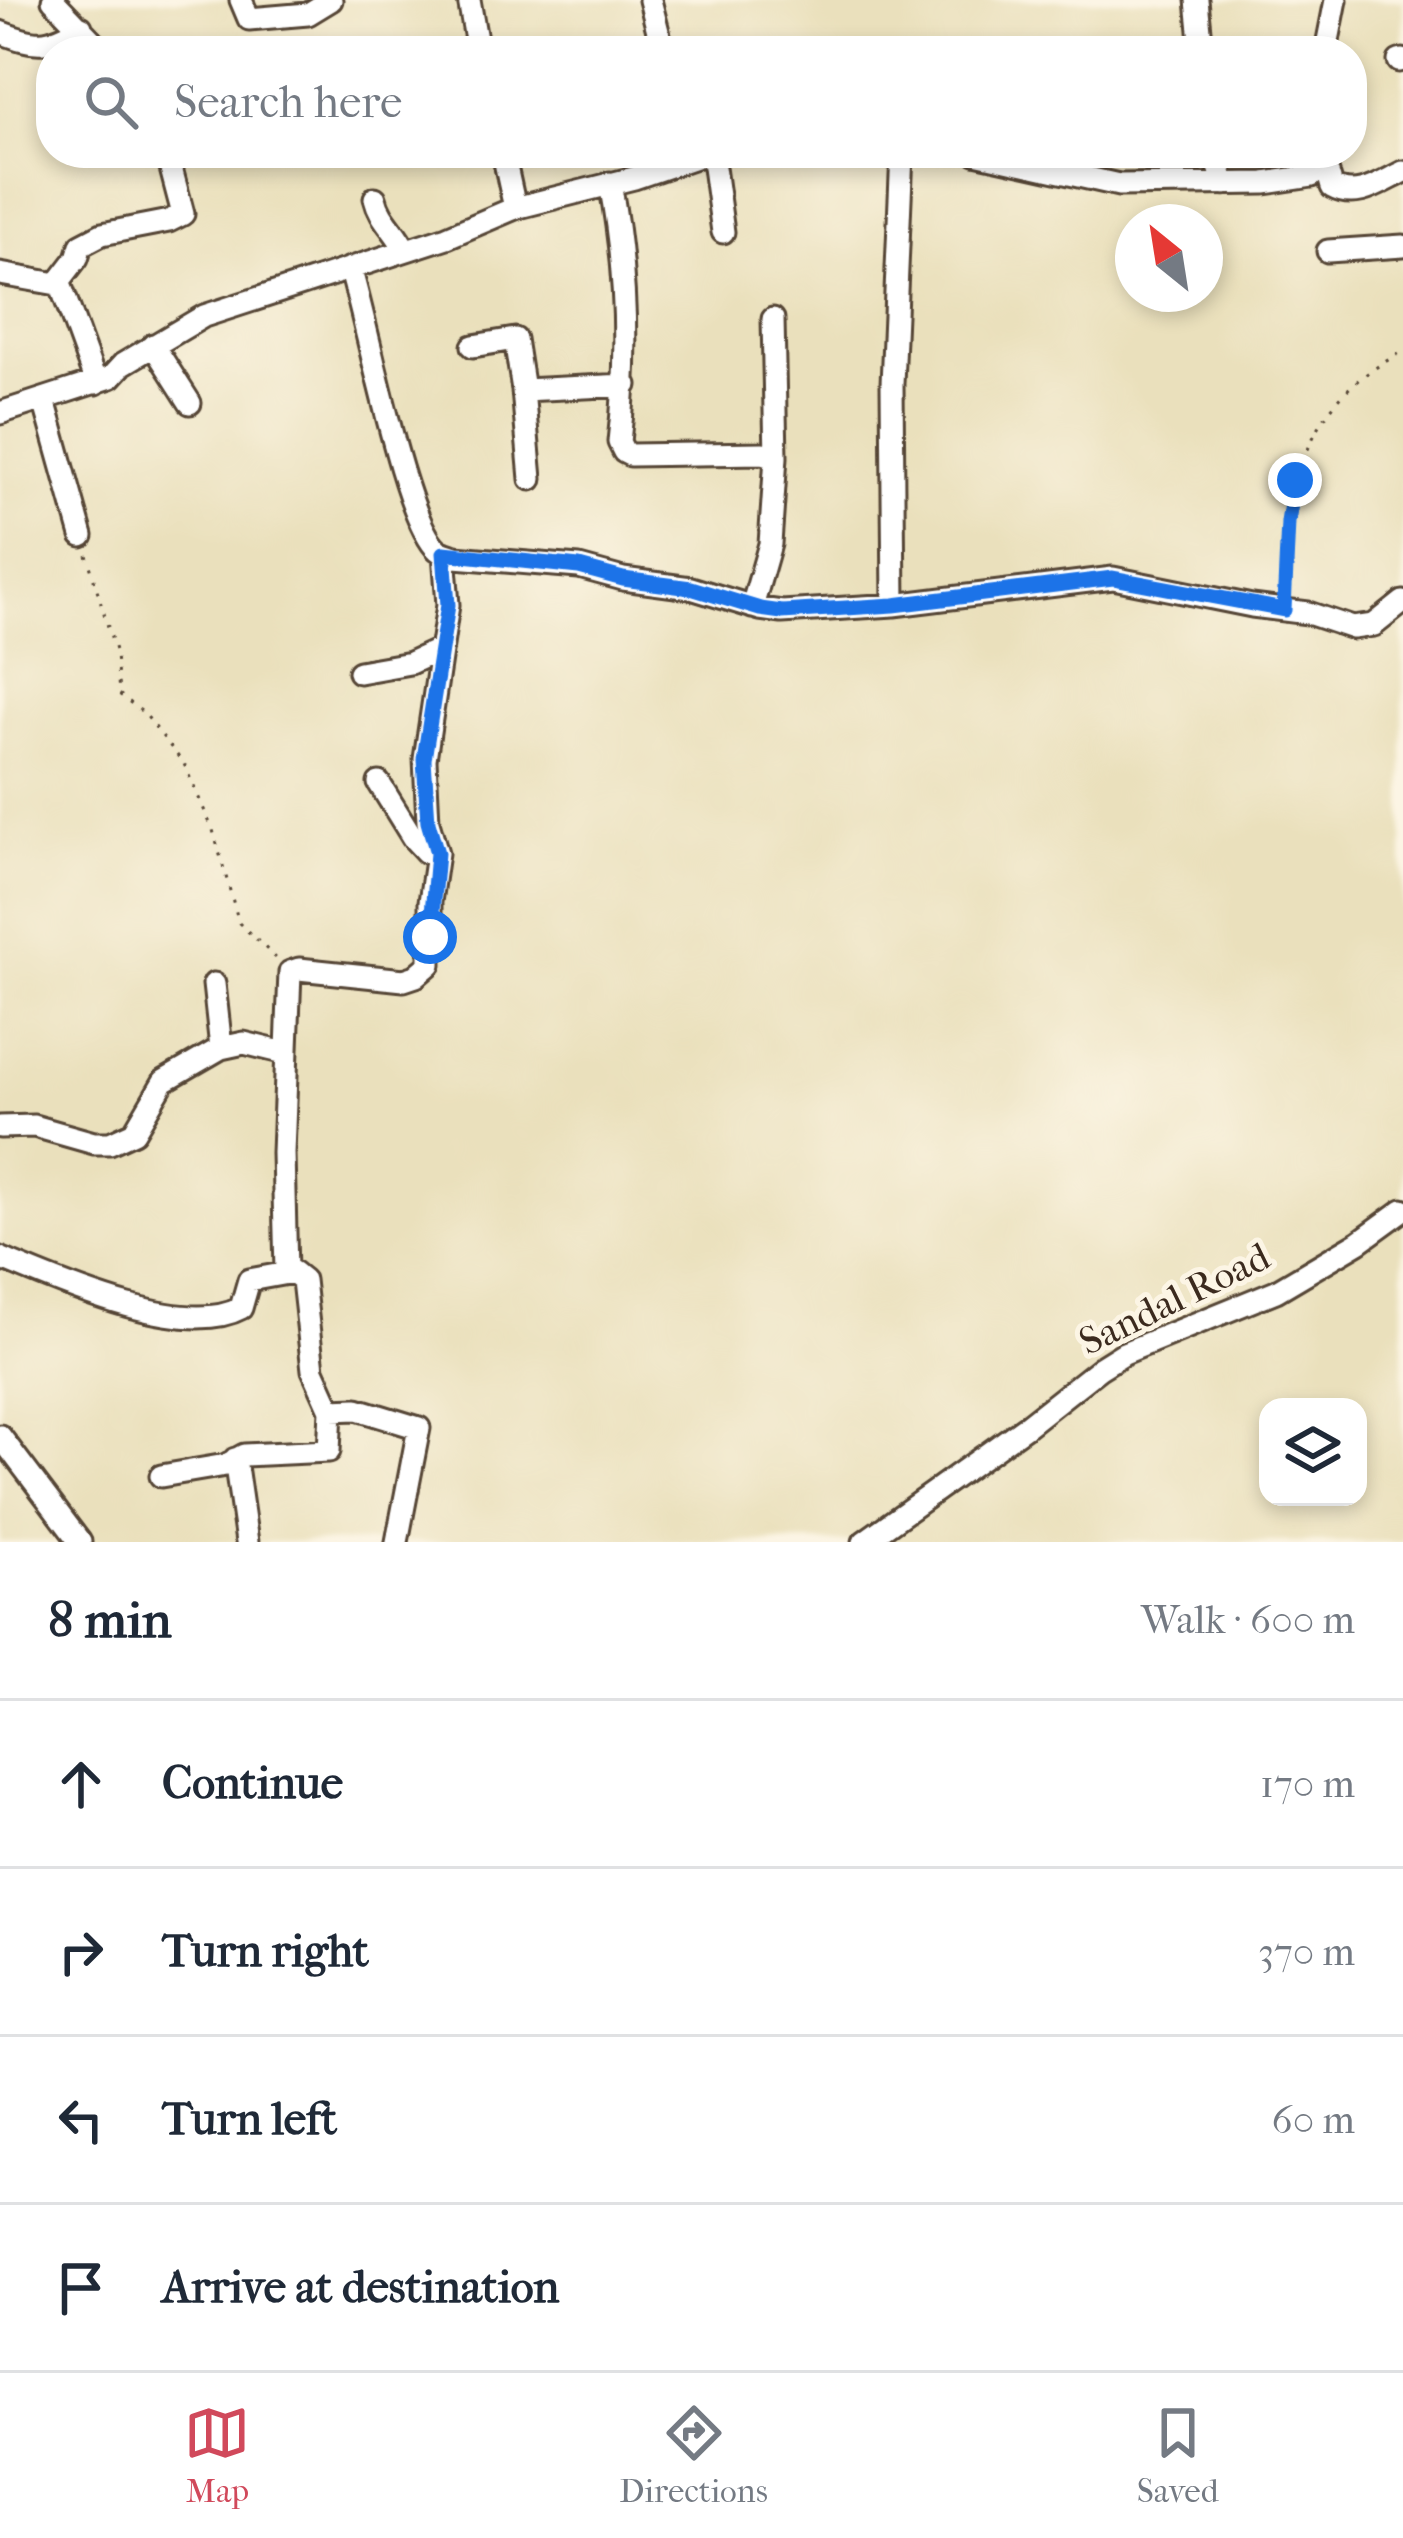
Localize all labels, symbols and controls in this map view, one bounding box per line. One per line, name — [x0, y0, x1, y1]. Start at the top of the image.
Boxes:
search box — [36, 36, 1367, 168]
icon: search — [78, 69, 144, 135]
text: Search here — [174, 76, 402, 129]
north arrow — [1115, 204, 1223, 312]
route end — [1268, 453, 1322, 507]
route start — [403, 910, 457, 964]
street label: Sandal Road — [1072, 1233, 1278, 1365]
map controls — [1259, 1398, 1367, 1506]
button: layers — [1259, 1398, 1367, 1506]
text: 8 min — [48, 1590, 172, 1650]
text: Walk · 600 m — [1141, 1597, 1355, 1643]
icon: ahead — [48, 1751, 114, 1817]
text: Continue — [162, 1757, 343, 1810]
text: 170 m — [1260, 1761, 1355, 1807]
icon: right — [48, 1919, 114, 1985]
text: Turn right — [162, 1925, 369, 1978]
text: 370 m — [1258, 1929, 1355, 1975]
icon: left — [48, 2087, 114, 2153]
text: Turn left — [162, 2093, 337, 2146]
text: 60 m — [1272, 2097, 1355, 2143]
icon: arrive — [48, 2255, 114, 2321]
text: Arrive at destination — [162, 2261, 559, 2314]
tab: Map — [184, 2400, 250, 2511]
tab: Directions — [619, 2400, 768, 2511]
tab: Saved — [1137, 2400, 1219, 2511]

